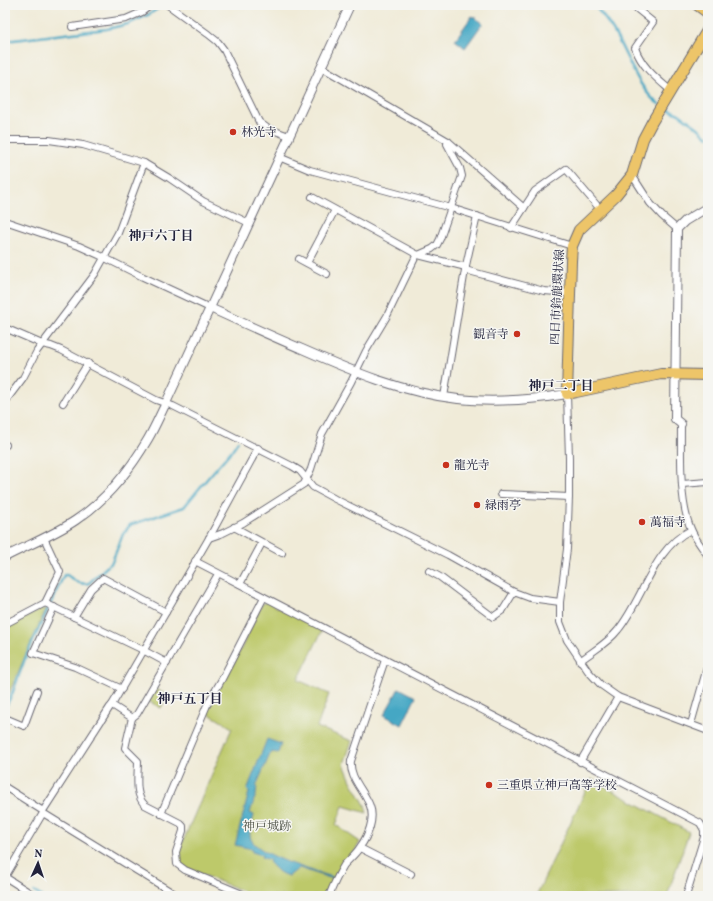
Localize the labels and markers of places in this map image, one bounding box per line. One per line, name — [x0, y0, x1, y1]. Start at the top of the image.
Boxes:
place label: 林光寺 — [241, 125, 277, 141]
marker: 林光寺 — [228, 127, 238, 137]
place label: 観音寺 — [473, 327, 509, 343]
marker: 観音寺 — [512, 329, 522, 339]
place label: 龍光寺 — [454, 458, 490, 474]
marker: 龍光寺 — [441, 460, 451, 470]
place label: 緑雨亭 — [485, 498, 521, 514]
marker: 緑雨亭 — [472, 500, 482, 510]
place label: 萬福寺 — [650, 515, 686, 531]
marker: 萬福寺 — [637, 517, 647, 527]
place label: 三重県立神戸高等学校 — [497, 778, 617, 794]
marker: 三重県立神戸高等学校 — [484, 780, 494, 790]

